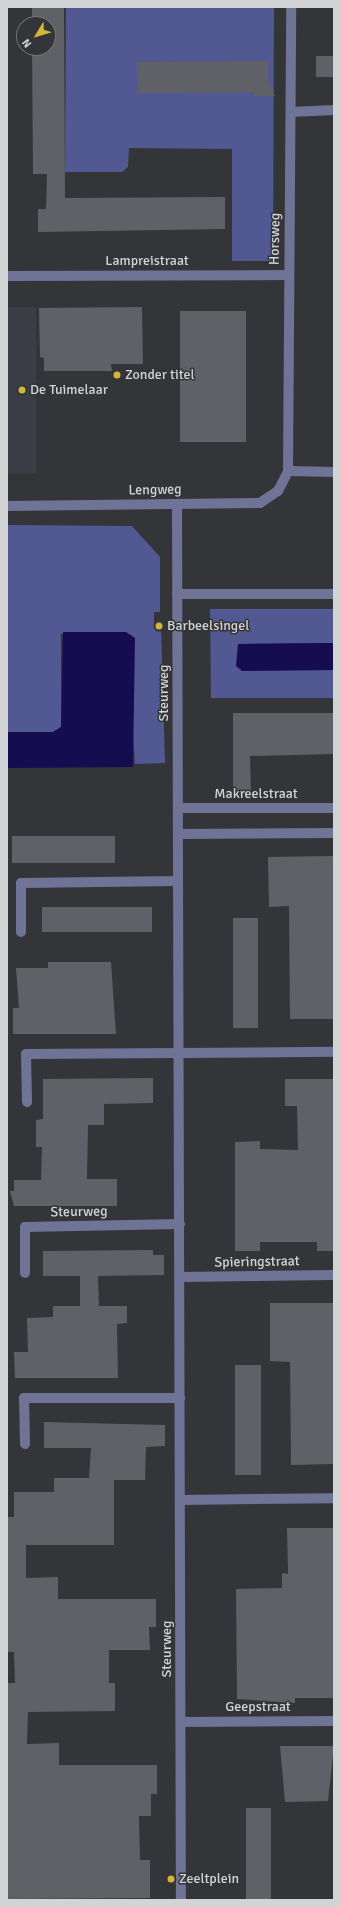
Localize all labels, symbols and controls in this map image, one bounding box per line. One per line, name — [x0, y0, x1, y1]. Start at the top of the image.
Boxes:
north arrow — [16, 16, 56, 56]
text: N — [19, 36, 34, 50]
street label: Horsweg — [266, 213, 284, 265]
street label: Lampreistraat — [105, 253, 189, 269]
place label: Zonder titel — [125, 367, 195, 383]
marker: Zonder titel — [112, 370, 122, 380]
place label: De Tuimelaar — [30, 382, 108, 398]
marker: De Tuimelaar — [17, 385, 27, 395]
street label: Lengweg — [128, 481, 182, 499]
place label: Barbeelsingel — [167, 618, 249, 634]
marker: Barbeelsingel — [154, 621, 164, 631]
street label: Steurweg — [156, 665, 172, 721]
street label: Makreelstraat — [214, 786, 298, 802]
street label: Steurweg — [50, 1203, 108, 1221]
street label: Spieringstraat — [214, 1253, 300, 1271]
street label: Steurweg — [159, 1621, 175, 1677]
street label: Geepstraat — [225, 1699, 291, 1715]
place label: Zeeltplein — [179, 1871, 239, 1887]
marker: Zeeltplein — [166, 1874, 176, 1884]

